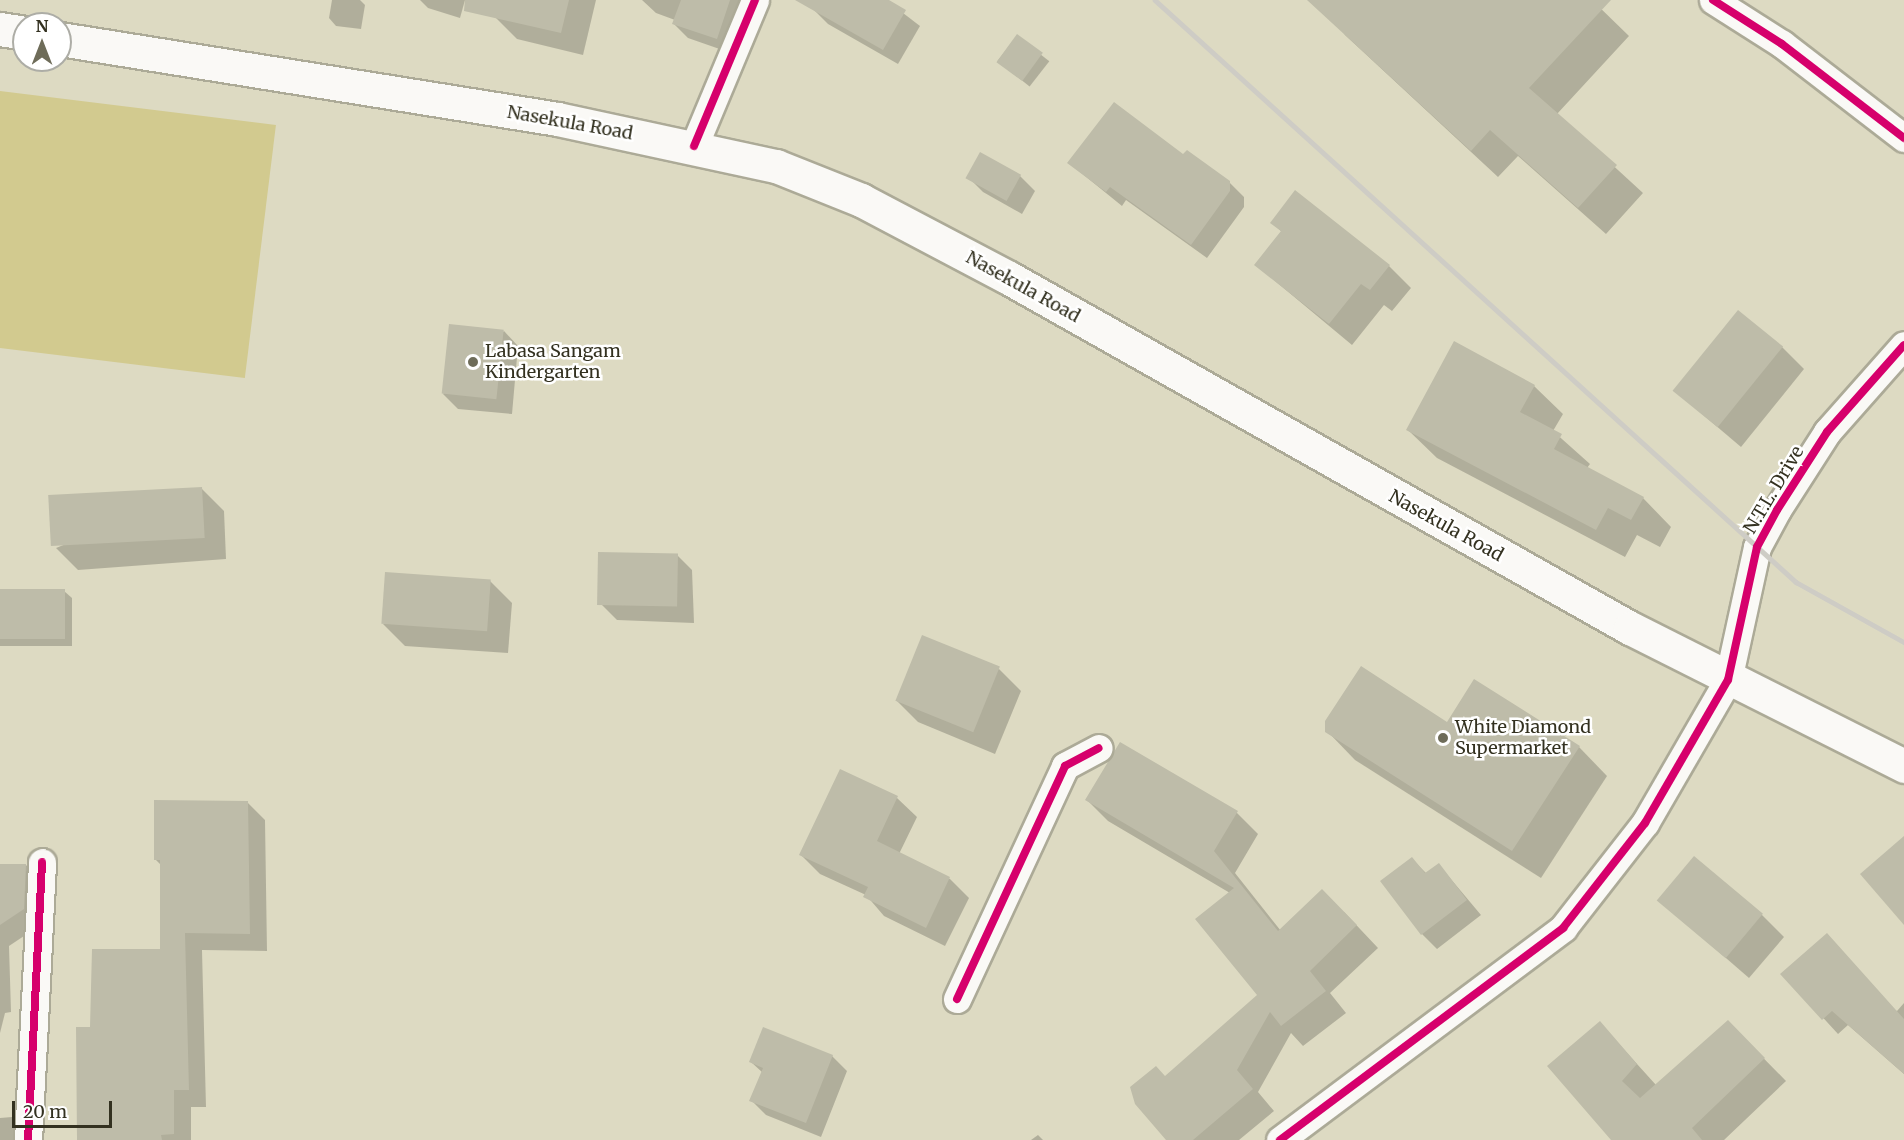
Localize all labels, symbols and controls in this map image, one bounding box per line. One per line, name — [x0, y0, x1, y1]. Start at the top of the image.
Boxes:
north arrow — [12, 12, 72, 72]
text: N — [36, 16, 48, 36]
street label: Nasekula Road — [505, 101, 635, 145]
street label: Nasekula Road — [962, 247, 1084, 327]
place label: Labasa Sangam Kindergarten — [485, 341, 621, 384]
marker: Labasa Sangam Kindergarten — [466, 355, 480, 369]
street label: N.T.L. Drive — [1739, 442, 1809, 538]
street label: Nasekula Road — [1385, 486, 1507, 566]
place label: White Diamond Supermarket — [1455, 717, 1591, 760]
marker: White Diamond Supermarket — [1436, 731, 1450, 745]
scale bar — [15, 1089, 116, 1127]
text: 20 m — [23, 1100, 67, 1123]

